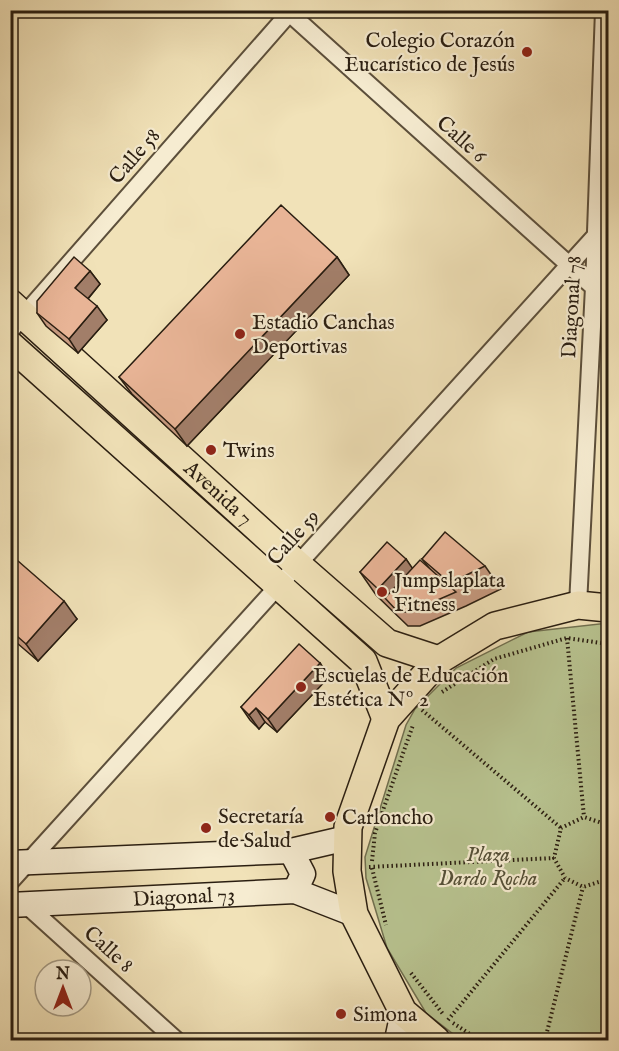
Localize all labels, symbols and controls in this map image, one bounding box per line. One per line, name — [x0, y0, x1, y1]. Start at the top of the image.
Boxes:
place label: Colegio Corazón Eucarístico de Jesús — [344, 28, 515, 79]
marker: Colegio Corazón Eucarístico de Jesús — [520, 45, 534, 59]
street label: Calle 6 — [430, 110, 493, 171]
street label: Calle 58 — [103, 123, 167, 191]
street label: Diagonal 78 — [556, 255, 589, 359]
place label: Estadio Canchas Deportivas — [252, 310, 395, 361]
marker: Estadio Canchas Deportivas — [233, 327, 247, 341]
place label: Twins — [223, 438, 275, 465]
marker: Twins — [204, 443, 218, 457]
street label: Avenida 7 — [177, 455, 258, 532]
street label: Calle 59 — [262, 504, 326, 572]
place label: Jumpslaplata Fitness — [392, 568, 506, 619]
marker: Jumpslaplata Fitness — [375, 585, 389, 599]
place label: Escuelas de Educación Estética Nº 2 — [313, 663, 508, 714]
marker: Escuelas de Educación Estética Nº 2 — [294, 680, 308, 694]
place label: Secretaría de Salud — [218, 804, 304, 855]
place label: Carloncho — [342, 805, 433, 832]
marker: Carloncho — [323, 810, 337, 824]
marker: Secretaría de Salud — [199, 821, 213, 835]
park label: Plaza Dardo Rocha — [439, 842, 537, 893]
street label: Diagonal 73 — [132, 882, 236, 914]
street label: Calle 8 — [77, 921, 139, 980]
north arrow — [33, 958, 93, 1018]
text: N — [55, 965, 70, 985]
place label: Simona — [353, 1002, 418, 1029]
marker: Simona — [334, 1007, 348, 1021]

